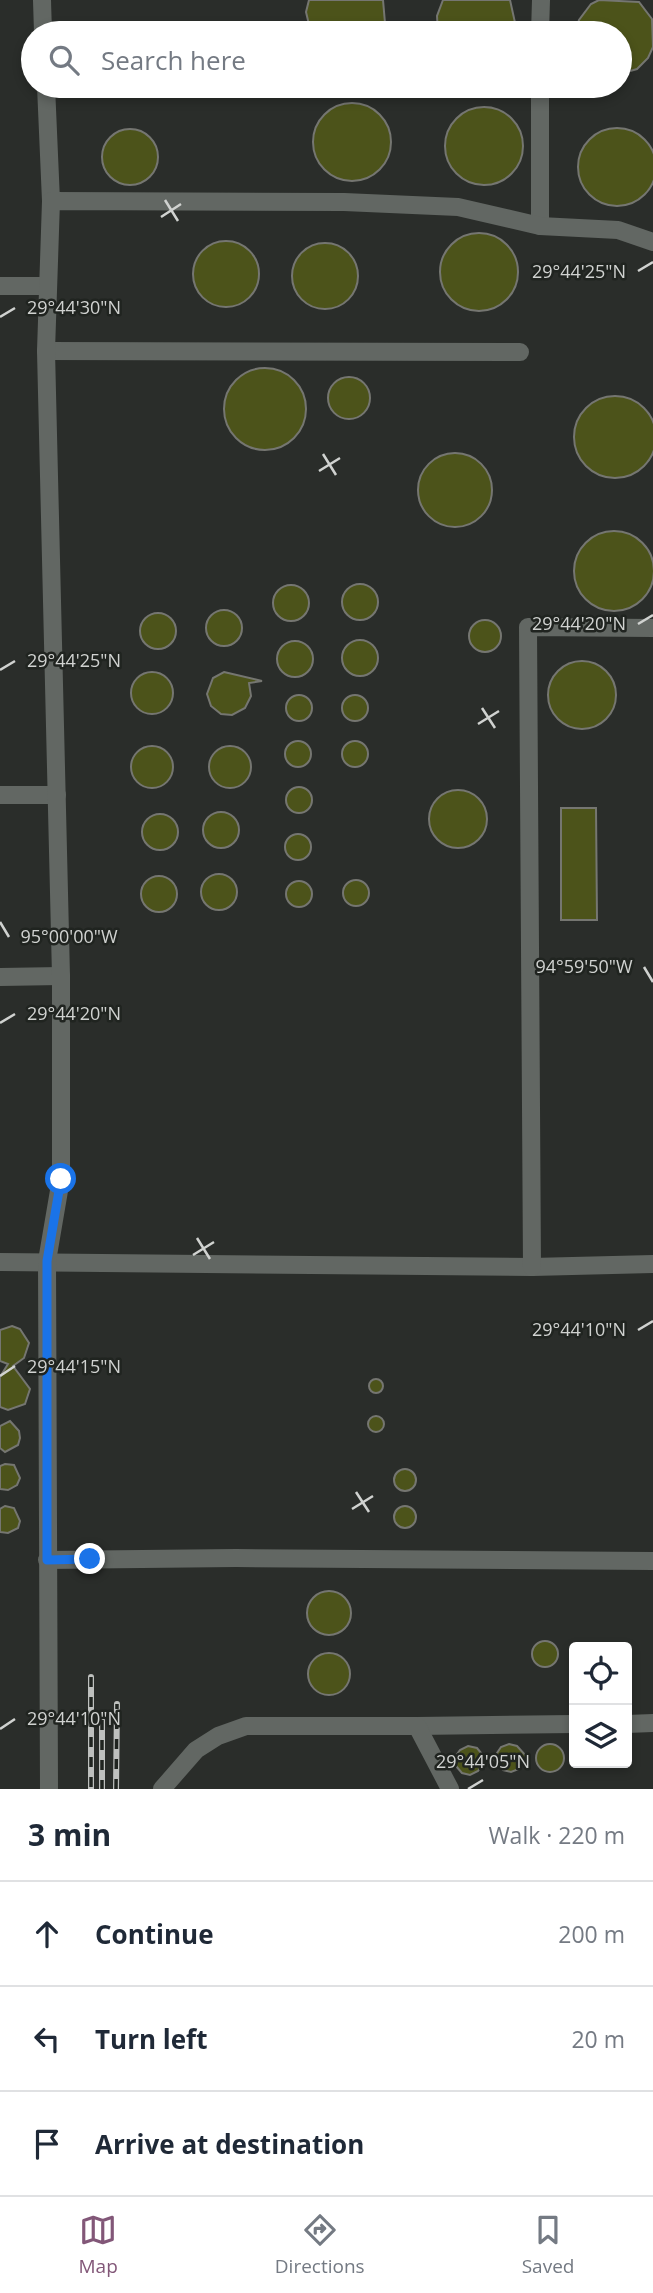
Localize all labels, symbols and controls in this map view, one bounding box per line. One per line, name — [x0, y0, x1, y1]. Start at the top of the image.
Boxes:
search box — [21, 21, 632, 98]
icon: search — [45, 41, 83, 79]
text: Search here — [101, 42, 246, 78]
text: 29°44'25"N — [532, 259, 626, 283]
text: 29°44'30"N — [27, 295, 121, 319]
text: 29°44'20"N — [532, 611, 626, 635]
text: 29°44'25"N — [27, 648, 121, 672]
text: 95°00'00"W — [20, 924, 118, 948]
text: 94°59'50"W — [535, 954, 633, 978]
text: 29°44'20"N — [27, 1001, 121, 1025]
route start — [45, 1163, 76, 1194]
text: 29°44'10"N — [532, 1317, 626, 1341]
text: 29°44'15"N — [27, 1354, 121, 1378]
route end — [74, 1543, 105, 1574]
map controls — [569, 1642, 632, 1768]
button: locate — [569, 1642, 632, 1705]
button: layers — [569, 1705, 632, 1768]
text: 29°44'10"N — [27, 1706, 121, 1730]
text: 29°44'05"N — [436, 1749, 530, 1773]
text: 3 min — [28, 1814, 111, 1855]
text: Walk · 220 m — [488, 1819, 625, 1851]
icon: ahead — [28, 1915, 66, 1953]
text: Continue — [95, 1916, 214, 1952]
text: 200 m — [558, 1918, 625, 1950]
icon: left — [28, 2020, 66, 2058]
text: Turn left — [95, 2021, 207, 2057]
text: 20 m — [571, 2023, 625, 2055]
icon: arrive — [28, 2125, 66, 2163]
text: Arrive at destination — [95, 2126, 364, 2162]
tab: Map — [79, 2211, 118, 2279]
tab: Directions — [275, 2211, 365, 2279]
tab: Saved — [522, 2211, 574, 2279]

